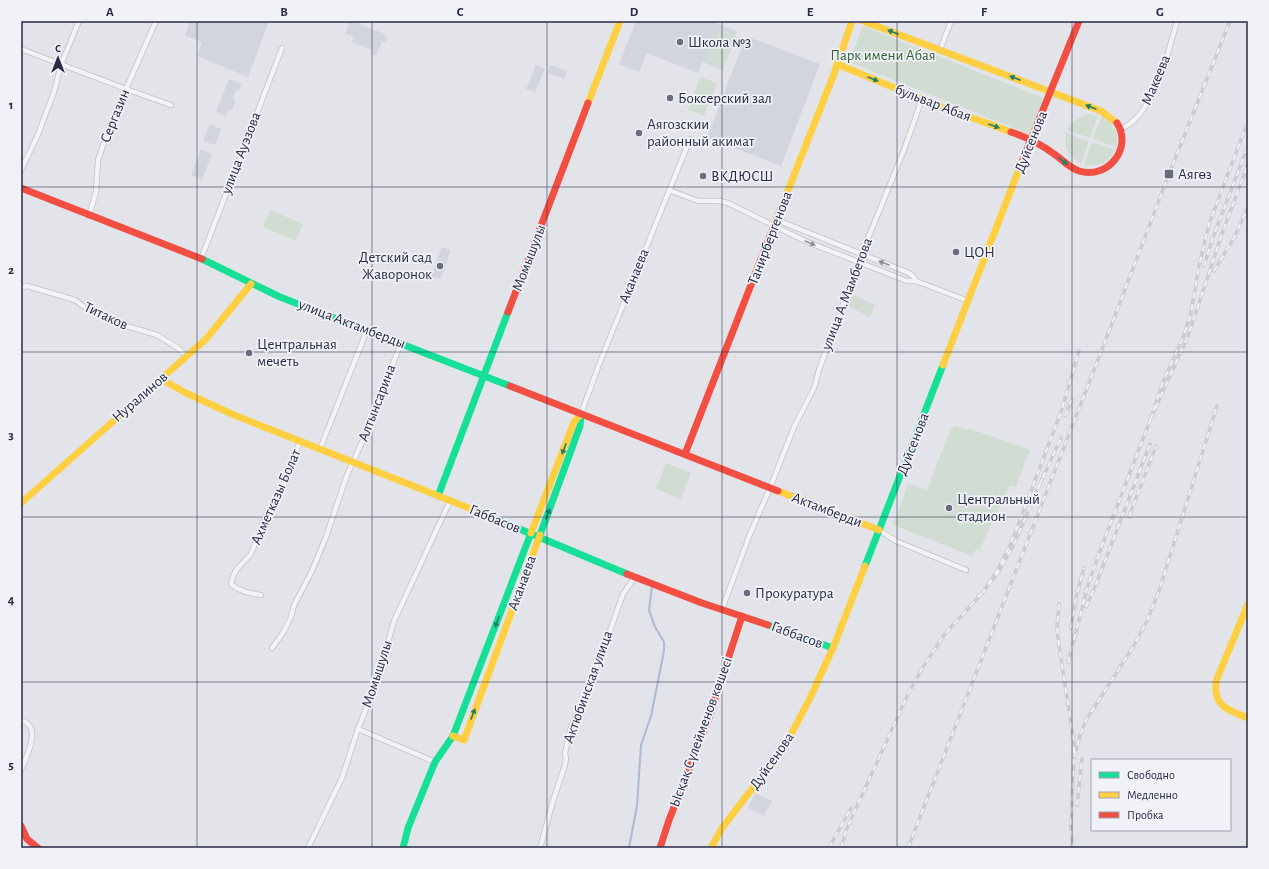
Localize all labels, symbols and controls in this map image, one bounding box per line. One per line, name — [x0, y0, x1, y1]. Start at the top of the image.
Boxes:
text: A — [106, 6, 114, 19]
text: B — [280, 6, 288, 19]
text: C — [457, 6, 464, 19]
text: D — [630, 6, 639, 19]
text: E — [807, 6, 814, 19]
text: F — [981, 6, 988, 19]
text: G — [1156, 6, 1164, 19]
one-way arrow — [886, 29, 898, 35]
place label: Школа №3 — [688, 35, 751, 50]
marker: Школа №3 — [675, 37, 685, 47]
north arrow — [38, 38, 78, 78]
text: С — [55, 43, 61, 54]
park label: Парк имени Абая — [830, 48, 936, 63]
street label: Макеева — [1139, 53, 1173, 107]
one-way arrow — [1008, 75, 1020, 81]
one-way arrow — [867, 76, 879, 82]
street label: бульвар Абая — [893, 82, 973, 124]
street label: Сергазин — [98, 87, 132, 145]
place label: Боксерский зал — [678, 91, 772, 106]
marker: Боксерский зал — [665, 93, 675, 103]
text: 1 — [9, 99, 13, 112]
one-way arrow — [1084, 104, 1096, 110]
street label: Дуйсенова — [1012, 109, 1050, 175]
street label: улица Ауэзова — [218, 110, 264, 197]
place label: Аягозскии районный акимат — [647, 117, 755, 149]
one-way arrow — [988, 123, 1000, 129]
marker: Аягозскии районный акимат — [634, 128, 644, 138]
one-way arrow — [1058, 157, 1069, 165]
place label: Аягөз — [1178, 167, 1212, 182]
marker: Аягөз — [1163, 168, 1175, 180]
place label: ВКДЮСШ — [711, 169, 774, 184]
marker: ВКДЮСШ — [698, 171, 708, 181]
street label: Танирбергенова — [745, 189, 795, 287]
street label: Момышулы — [509, 223, 549, 293]
street label: улица А.Мамбетова — [818, 236, 875, 353]
one-way arrow — [804, 240, 815, 246]
place label: ЦОН — [964, 245, 995, 260]
street label: Аканаева — [616, 246, 652, 305]
marker: ЦОН — [951, 247, 961, 257]
place label: Детский сад Жаворонок — [359, 250, 432, 282]
one-way arrow — [877, 259, 889, 265]
marker: Детский сад Жаворонок — [435, 261, 445, 271]
text: 2 — [8, 264, 14, 277]
street label: улица Актамберды — [295, 296, 408, 351]
street label: Титаков — [82, 299, 130, 333]
place label: Центральная мечеть — [257, 337, 337, 369]
marker: Центральная мечеть — [244, 348, 254, 358]
street label: Алтынсарина — [355, 362, 399, 444]
street label: Нуралинов — [109, 369, 171, 425]
street label: Дуйсенова — [894, 411, 932, 477]
text: 3 — [8, 429, 14, 442]
one-way arrow — [560, 443, 566, 455]
street label: Ахметказы Болат — [248, 446, 304, 547]
street label: Актамберди — [790, 490, 864, 530]
place label: Центральный стадион — [957, 492, 1040, 524]
street label: Габбасов — [467, 502, 523, 536]
marker: Центральный стадион — [944, 503, 954, 513]
one-way arrow — [545, 507, 551, 519]
street label: Аканаева — [505, 553, 539, 613]
place label: Прокуратура — [755, 586, 834, 601]
marker: Прокуратура — [742, 588, 752, 598]
text: 4 — [8, 594, 15, 607]
one-way arrow — [493, 617, 499, 629]
street label: Габбасов — [769, 619, 825, 651]
street label: Актюбинская улица — [561, 629, 615, 745]
street label: Момышулы — [359, 638, 395, 710]
street label: Ысқақ Сүлейменов көшесі — [667, 655, 735, 809]
one-way arrow — [471, 708, 477, 720]
street label: Дуйсенова — [747, 730, 797, 792]
text: 5 — [8, 759, 14, 772]
legend — [1091, 759, 1231, 831]
text: Свободно — [1127, 769, 1175, 781]
text: Медленно — [1127, 789, 1178, 801]
text: Пробка — [1127, 809, 1164, 821]

